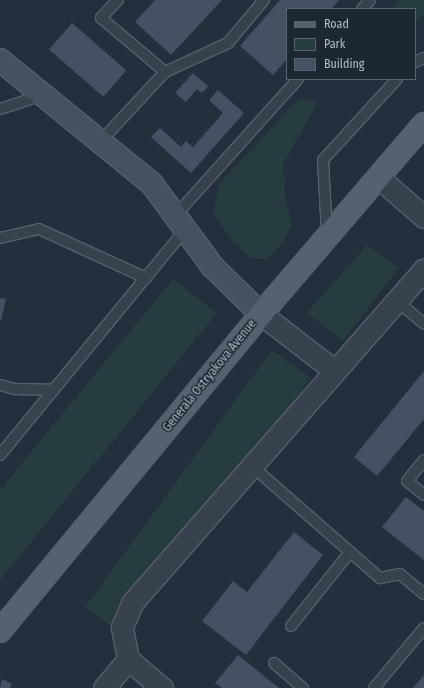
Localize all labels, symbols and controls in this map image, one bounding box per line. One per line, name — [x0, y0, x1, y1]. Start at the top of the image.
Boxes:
legend — [286, 8, 416, 80]
text: Road — [324, 17, 349, 31]
text: Park — [324, 37, 345, 51]
text: Building — [324, 57, 364, 71]
street label: Generala Ostryakova Avenue — [160, 317, 260, 435]

